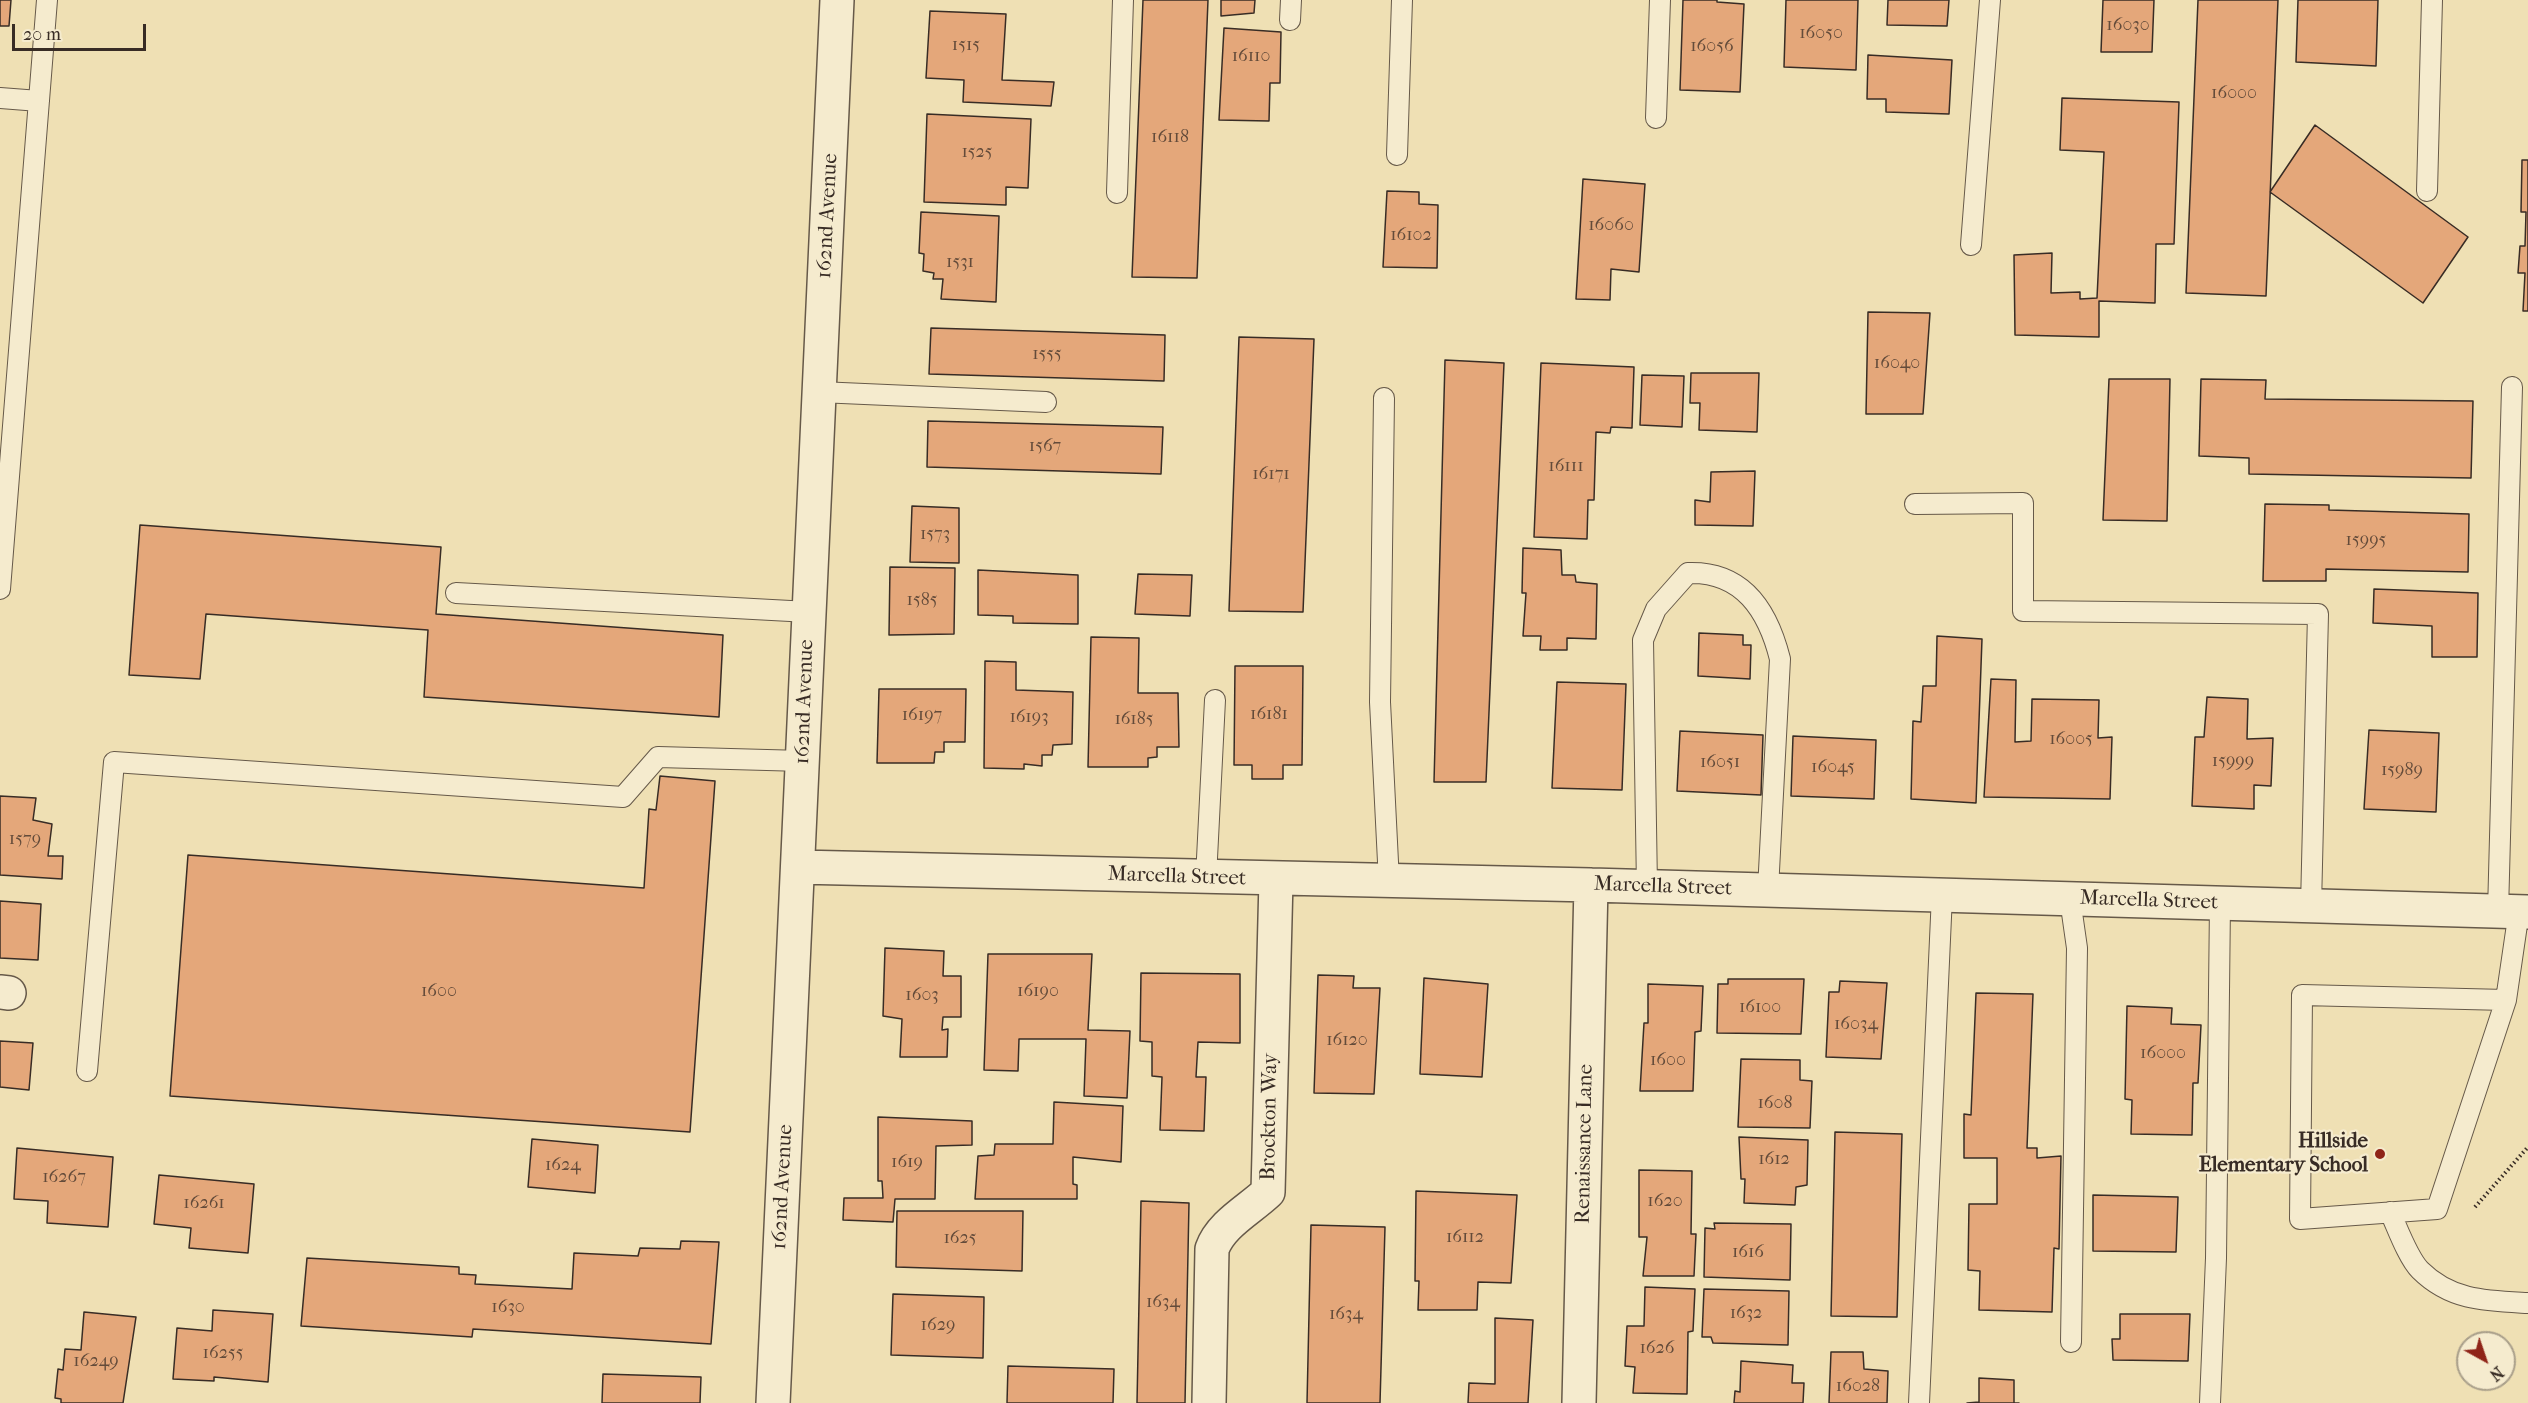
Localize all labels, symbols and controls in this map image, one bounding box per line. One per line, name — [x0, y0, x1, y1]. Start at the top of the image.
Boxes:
scale bar — [15, 12, 148, 50]
house number: 16030 — [2106, 15, 2150, 37]
house number: 16050 — [1799, 23, 1843, 45]
text: 20 m — [23, 24, 61, 45]
house number: 1515 — [952, 35, 980, 57]
house number: 16056 — [1690, 36, 1734, 58]
house number: 16110 — [1232, 46, 1270, 68]
house number: 16000 — [2211, 83, 2257, 105]
house number: 16118 — [1151, 127, 1189, 149]
house number: 1525 — [961, 142, 993, 164]
street label: 162nd Avenue — [812, 153, 844, 279]
house number: 16060 — [1588, 215, 1634, 237]
house number: 16102 — [1390, 225, 1432, 247]
house number: 1531 — [946, 252, 974, 274]
house number: 1555 — [1032, 344, 1062, 366]
house number: 16040 — [1874, 353, 1920, 375]
house number: 1567 — [1029, 436, 1061, 458]
house number: 16111 — [1548, 456, 1584, 478]
house number: 16171 — [1252, 464, 1290, 486]
house number: 1573 — [920, 524, 950, 546]
house number: 15995 — [2346, 530, 2386, 552]
house number: 1585 — [907, 590, 937, 612]
street label: 162nd Avenue — [790, 639, 820, 765]
house number: 16181 — [1250, 704, 1288, 726]
house number: 16197 — [902, 705, 942, 727]
house number: 16193 — [1009, 707, 1049, 729]
house number: 16185 — [1114, 709, 1154, 731]
house number: 16005 — [2049, 729, 2093, 751]
house number: 15999 — [2212, 751, 2254, 773]
house number: 16051 — [1700, 752, 1740, 774]
house number: 16045 — [1811, 757, 1855, 779]
house number: 15989 — [2381, 760, 2423, 782]
house number: 1579 — [9, 829, 41, 851]
street label: Marcella Street — [1107, 862, 1247, 892]
street label: Marcella Street — [1593, 872, 1733, 902]
street label: Marcella Street — [2079, 886, 2219, 916]
house number: 1600 — [421, 981, 457, 1003]
house number: 16190 — [1017, 981, 1059, 1003]
house number: 1603 — [905, 985, 939, 1007]
house number: 16100 — [1739, 997, 1781, 1019]
house number: 16034 — [1834, 1014, 1878, 1036]
house number: 16120 — [1326, 1030, 1368, 1052]
house number: 16000 — [2140, 1043, 2186, 1065]
house number: 1600 — [1650, 1050, 1686, 1072]
street label: Brockton Way — [1256, 1053, 1284, 1181]
street label: Renaissance Lane — [1571, 1064, 1599, 1224]
house number: 1608 — [1757, 1093, 1793, 1115]
street label: 162nd Avenue — [767, 1124, 799, 1250]
place label: Hillside Elementary School — [2199, 1129, 2368, 1179]
marker: Hillside Elementary School — [2373, 1147, 2387, 1161]
house number: 1612 — [1758, 1149, 1790, 1171]
house number: 1619 — [891, 1152, 923, 1174]
house number: 1624 — [545, 1155, 581, 1177]
house number: 16267 — [42, 1167, 86, 1189]
house number: 1620 — [1647, 1191, 1683, 1213]
house number: 16261 — [183, 1193, 225, 1215]
house number: 16112 — [1446, 1227, 1484, 1249]
house number: 1625 — [943, 1228, 977, 1250]
house number: 1616 — [1732, 1242, 1764, 1264]
house number: 1634 — [1146, 1292, 1180, 1314]
house number: 1630 — [491, 1297, 525, 1319]
house number: 1632 — [1730, 1303, 1762, 1325]
house number: 1634 — [1329, 1304, 1363, 1326]
house number: 1629 — [921, 1315, 955, 1337]
north arrow — [2456, 1331, 2516, 1391]
house number: 1626 — [1639, 1338, 1675, 1360]
house number: 16255 — [203, 1343, 243, 1365]
house number: 16249 — [73, 1351, 119, 1373]
text: N — [2486, 1362, 2507, 1385]
house number: 16028 — [1836, 1376, 1880, 1398]

